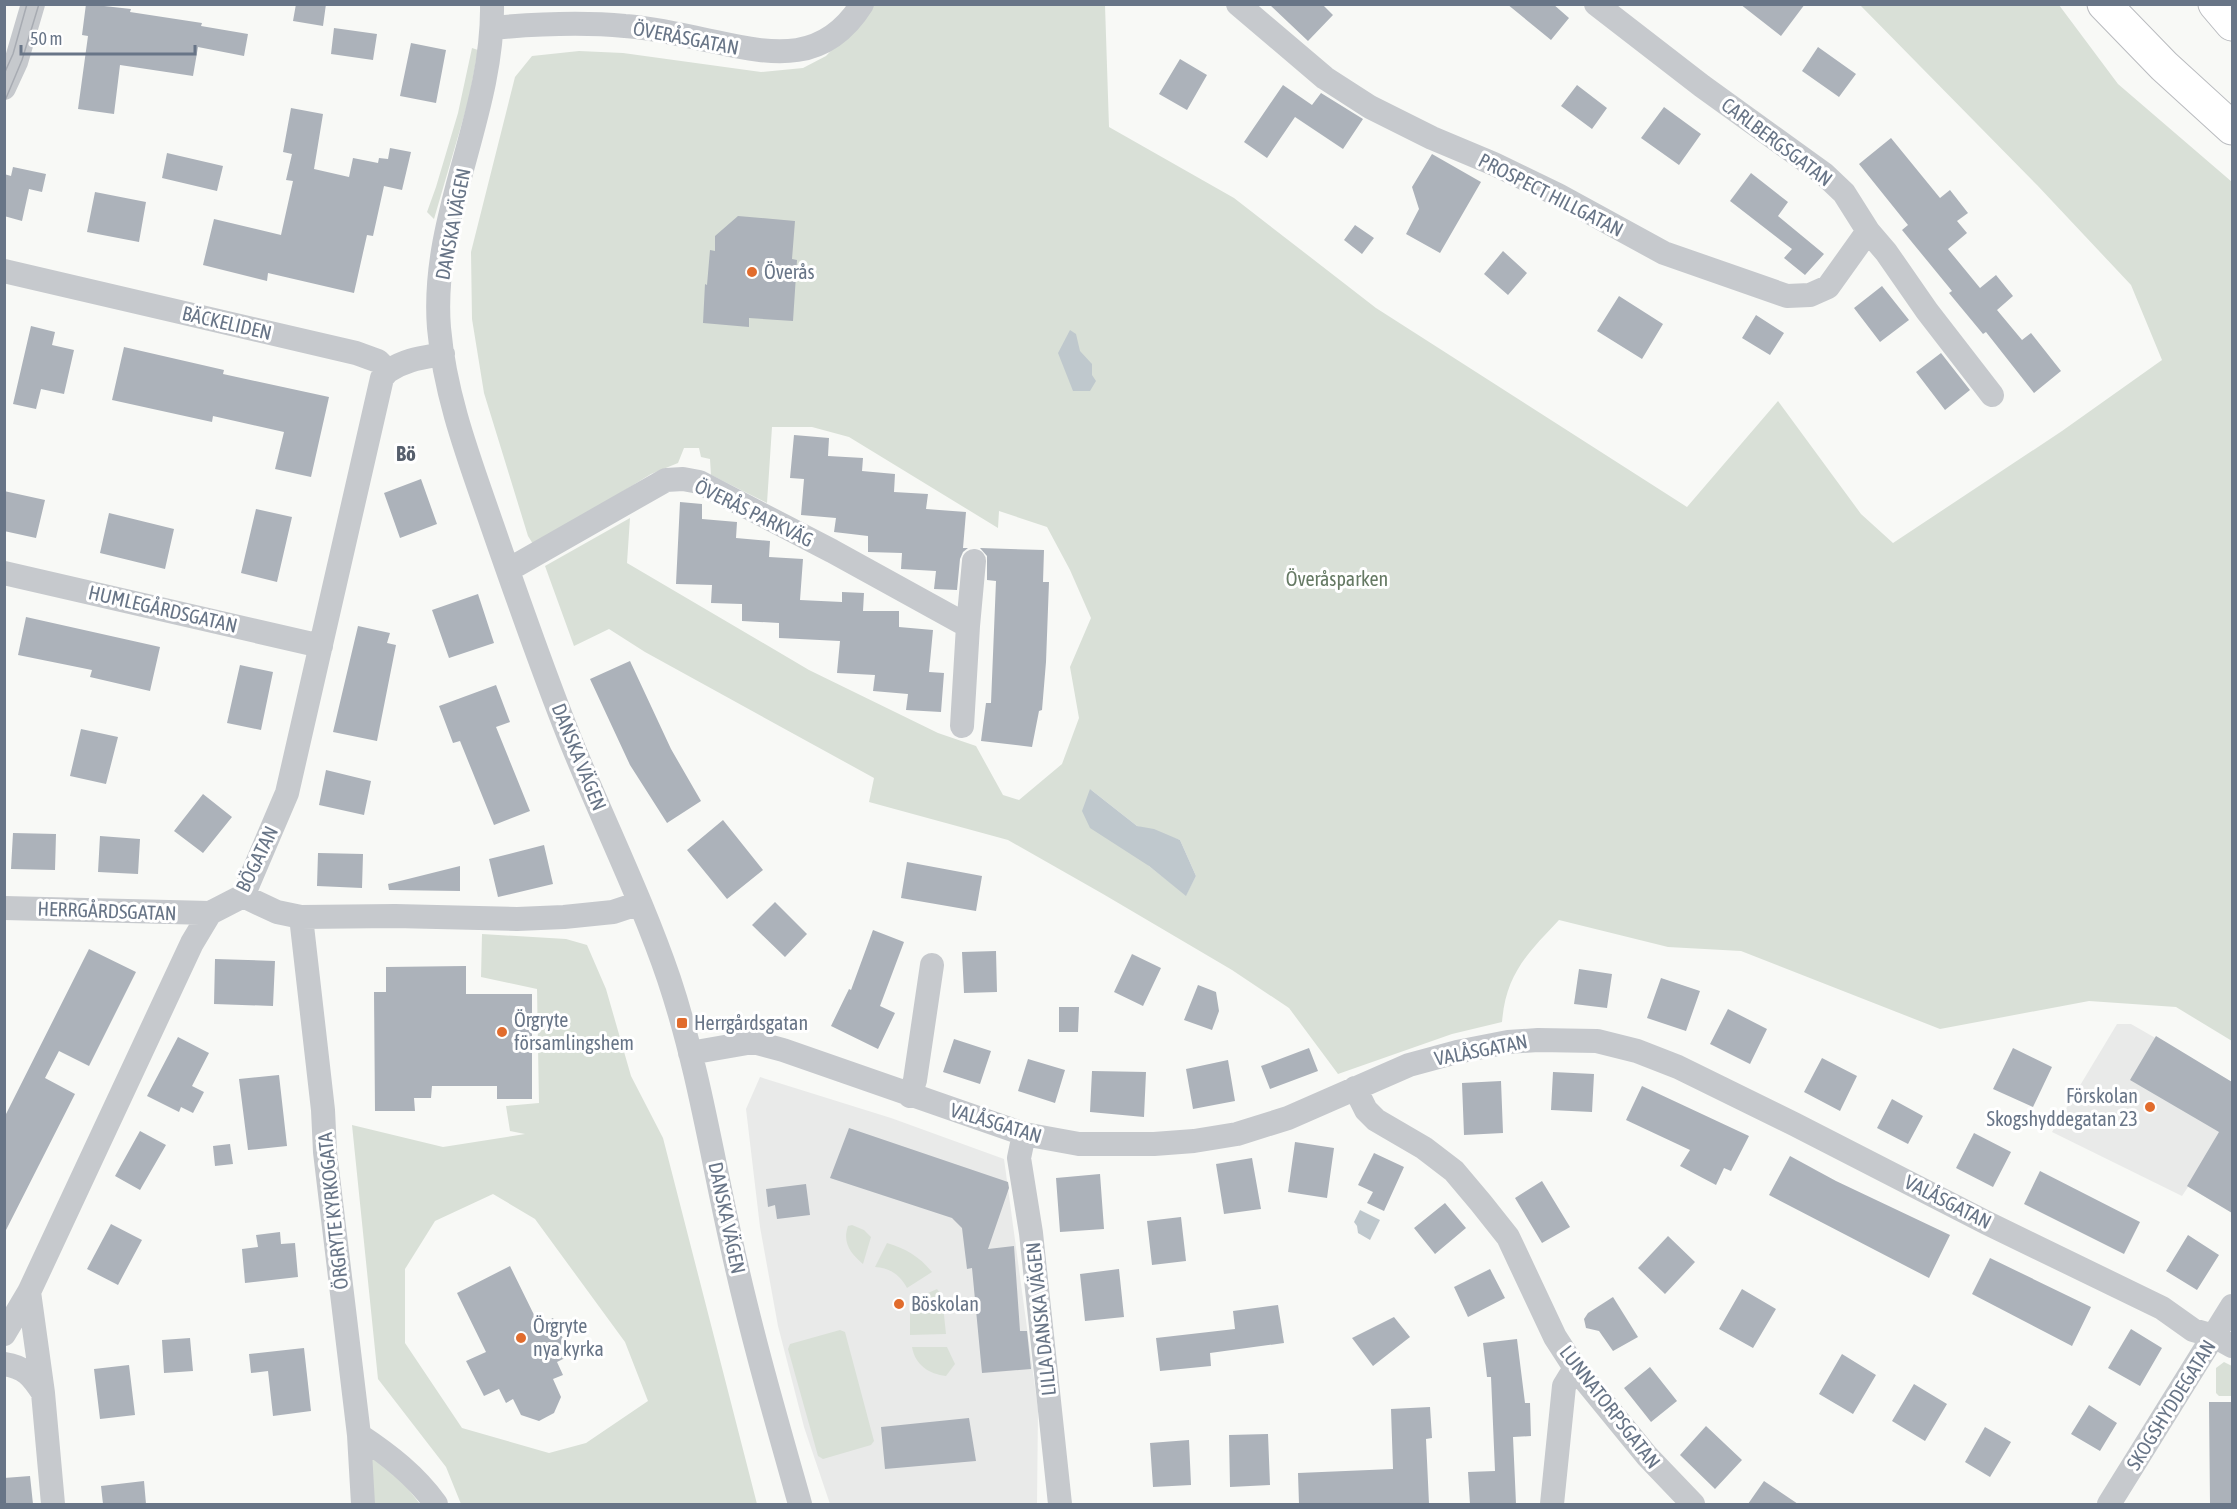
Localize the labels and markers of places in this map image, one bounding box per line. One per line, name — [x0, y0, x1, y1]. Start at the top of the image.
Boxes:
place label: Överås — [764, 260, 815, 283]
marker: Överås — [745, 265, 759, 279]
place label: Örgryte församlingshem — [514, 1008, 634, 1054]
place label: Herrgårdsgatan — [694, 1011, 808, 1034]
marker: Herrgårdsgatan — [675, 1016, 689, 1030]
marker: Örgryte församlingshem — [495, 1025, 509, 1039]
place label: Förskolan Skogshyddegatan 23 — [1987, 1084, 2138, 1130]
marker: Förskolan Skogshyddegatan 23 — [2143, 1100, 2157, 1114]
place label: Böskolan — [911, 1292, 979, 1315]
marker: Böskolan — [892, 1297, 906, 1311]
place label: Örgryte nya kyrka — [533, 1314, 604, 1360]
marker: Örgryte nya kyrka — [514, 1331, 528, 1345]

